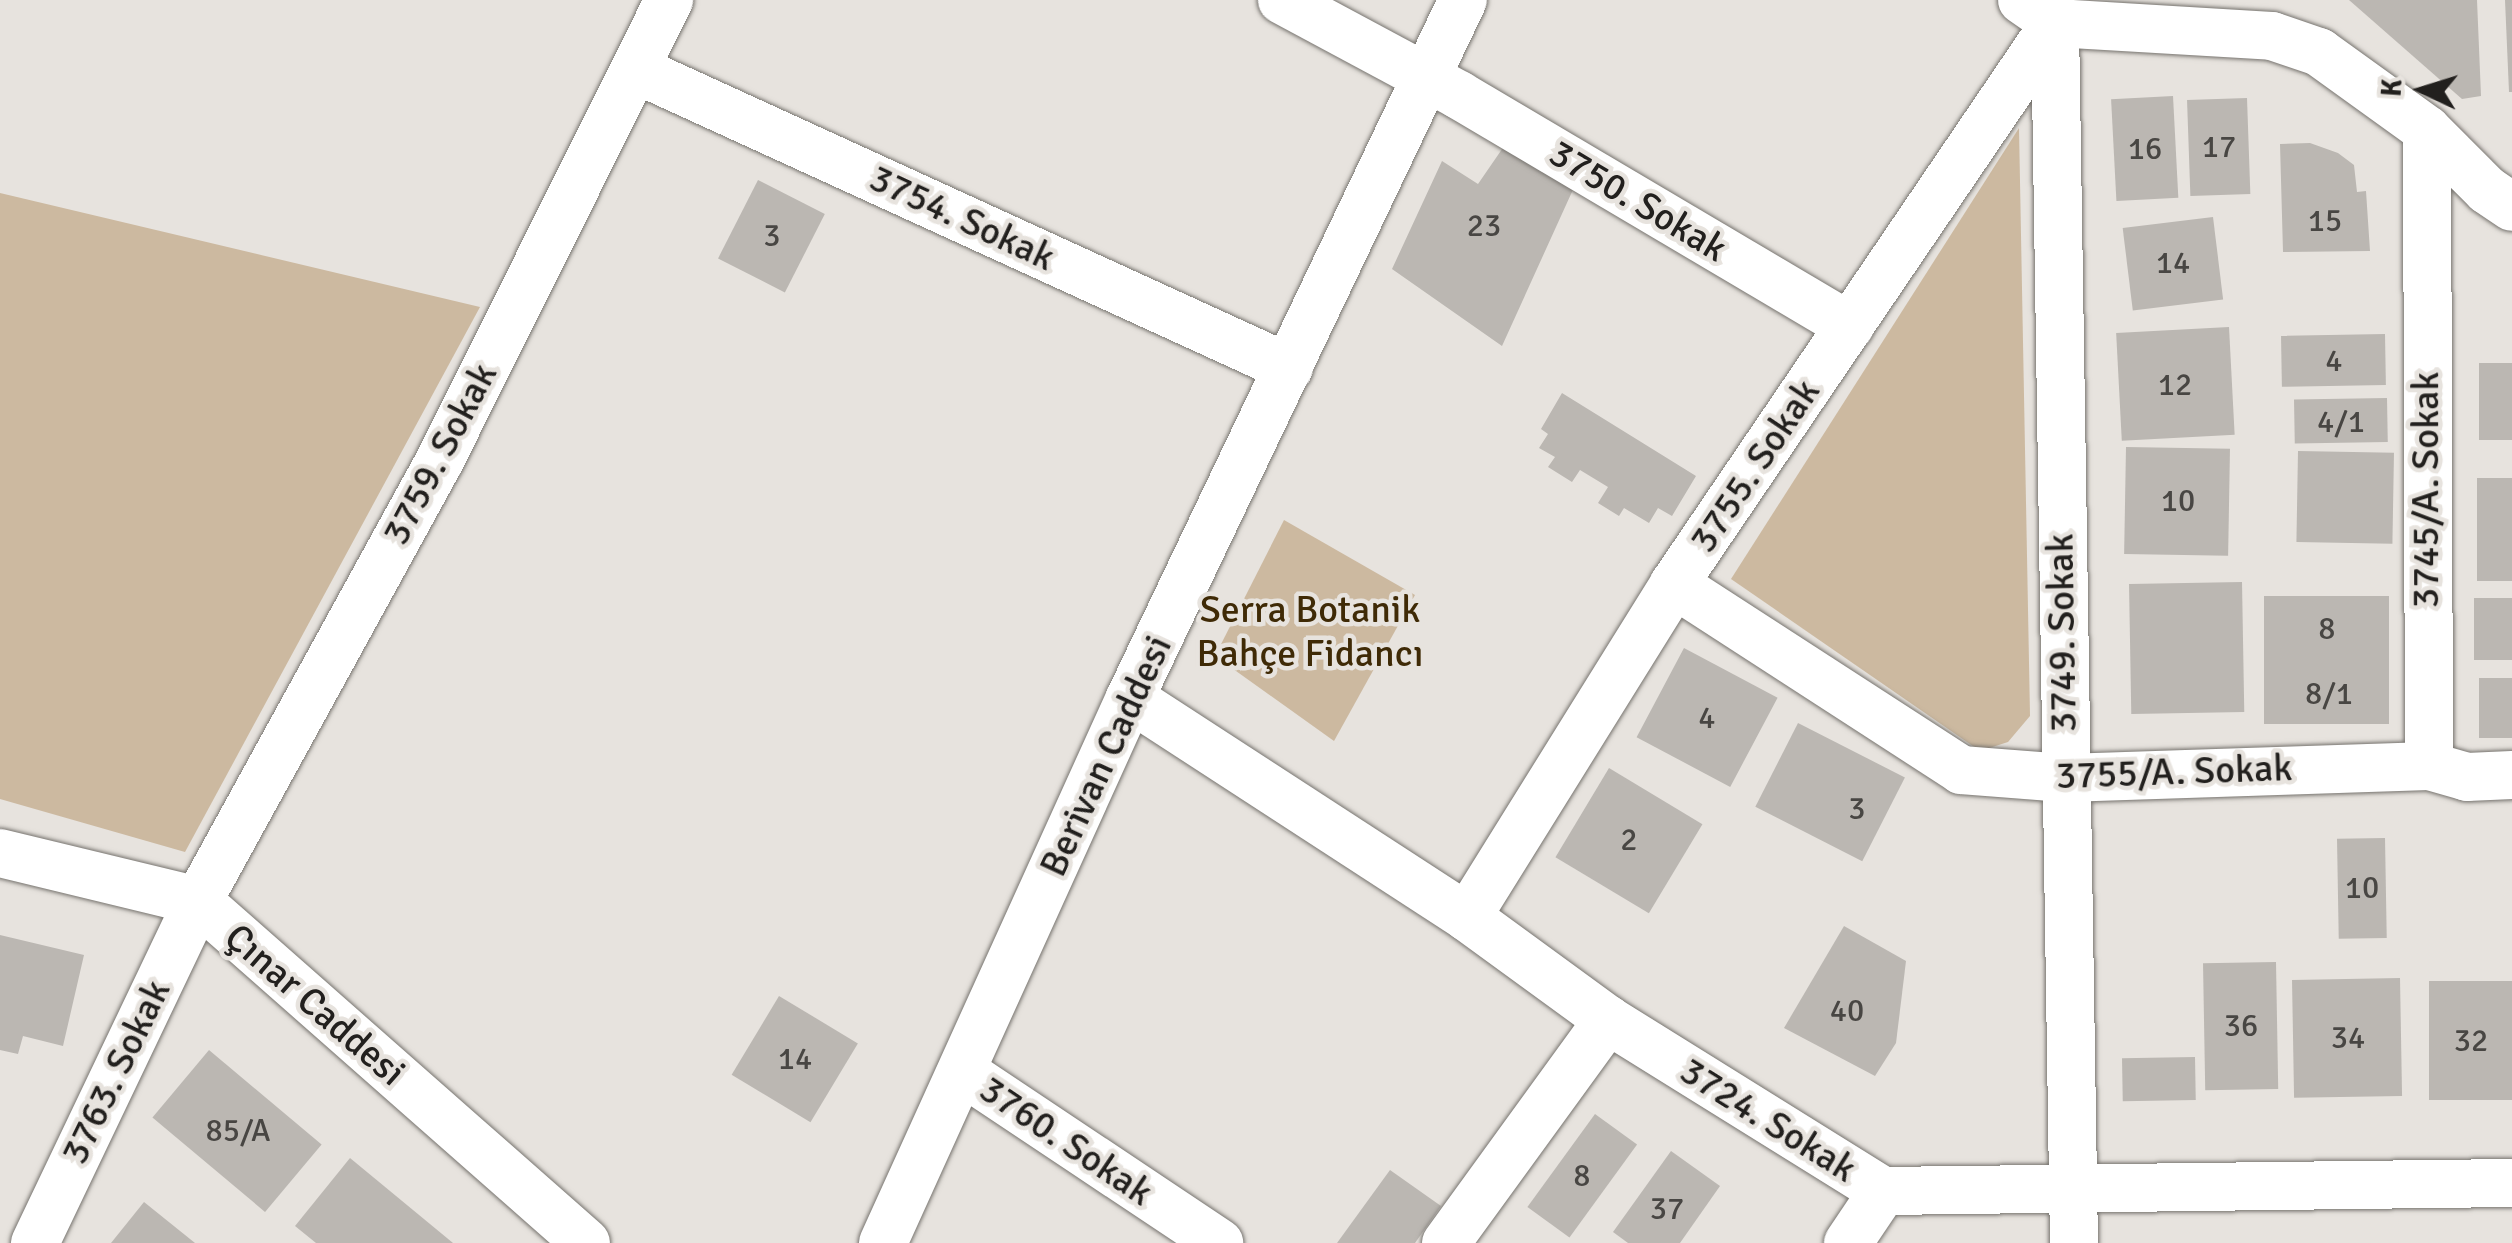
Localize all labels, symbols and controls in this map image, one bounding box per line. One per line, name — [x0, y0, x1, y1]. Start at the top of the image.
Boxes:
north arrow — [2372, 40, 2472, 140]
text: K — [2375, 78, 2410, 98]
house number: 17 — [2202, 128, 2236, 166]
street label: 3750. Sokak — [1541, 130, 1735, 272]
house number: 16 — [2128, 130, 2162, 168]
street label: 3754. Sokak — [862, 155, 1062, 281]
house number: 15 — [2308, 202, 2342, 240]
house number: 23 — [1467, 207, 1501, 245]
house number: 3 — [763, 217, 781, 255]
house number: 14 — [2156, 244, 2190, 282]
house number: 4 — [2325, 342, 2343, 380]
street label: 3759. Sokak — [373, 356, 507, 552]
house number: 12 — [2158, 366, 2192, 404]
street label: 3755. Sokak — [1681, 371, 1829, 561]
street label: 3745/A. Sokak — [2403, 372, 2449, 608]
house number: 4/1 — [2317, 403, 2365, 441]
house number: 10 — [2161, 482, 2195, 520]
street label: 3749. Sokak — [2037, 533, 2087, 733]
park label: Serra Botanik Bahçe Fidancı — [1197, 587, 1423, 676]
house number: 8 — [2318, 610, 2336, 648]
street label: Berivan Caddesi — [1030, 628, 1182, 884]
house number: 8/1 — [2305, 675, 2353, 713]
house number: 4 — [1698, 699, 1716, 737]
street label: 3755/A. Sokak — [2055, 745, 2293, 799]
house number: 3 — [1848, 790, 1866, 828]
house number: 2 — [1620, 821, 1638, 859]
house number: 10 — [2345, 869, 2379, 907]
street label: Çınar Caddesi — [216, 914, 414, 1096]
street label: 3763. Sokak — [52, 973, 180, 1171]
house number: 40 — [1830, 992, 1864, 1030]
house number: 36 — [2224, 1007, 2258, 1045]
house number: 34 — [2331, 1019, 2365, 1057]
house number: 32 — [2454, 1022, 2488, 1060]
house number: 14 — [778, 1040, 812, 1078]
street label: 3724. Sokak — [1672, 1048, 1864, 1192]
street label: 3760. Sokak — [971, 1067, 1161, 1215]
house number: 85/A — [205, 1112, 271, 1150]
house number: 8 — [1573, 1157, 1591, 1195]
house number: 37 — [1650, 1190, 1684, 1228]

